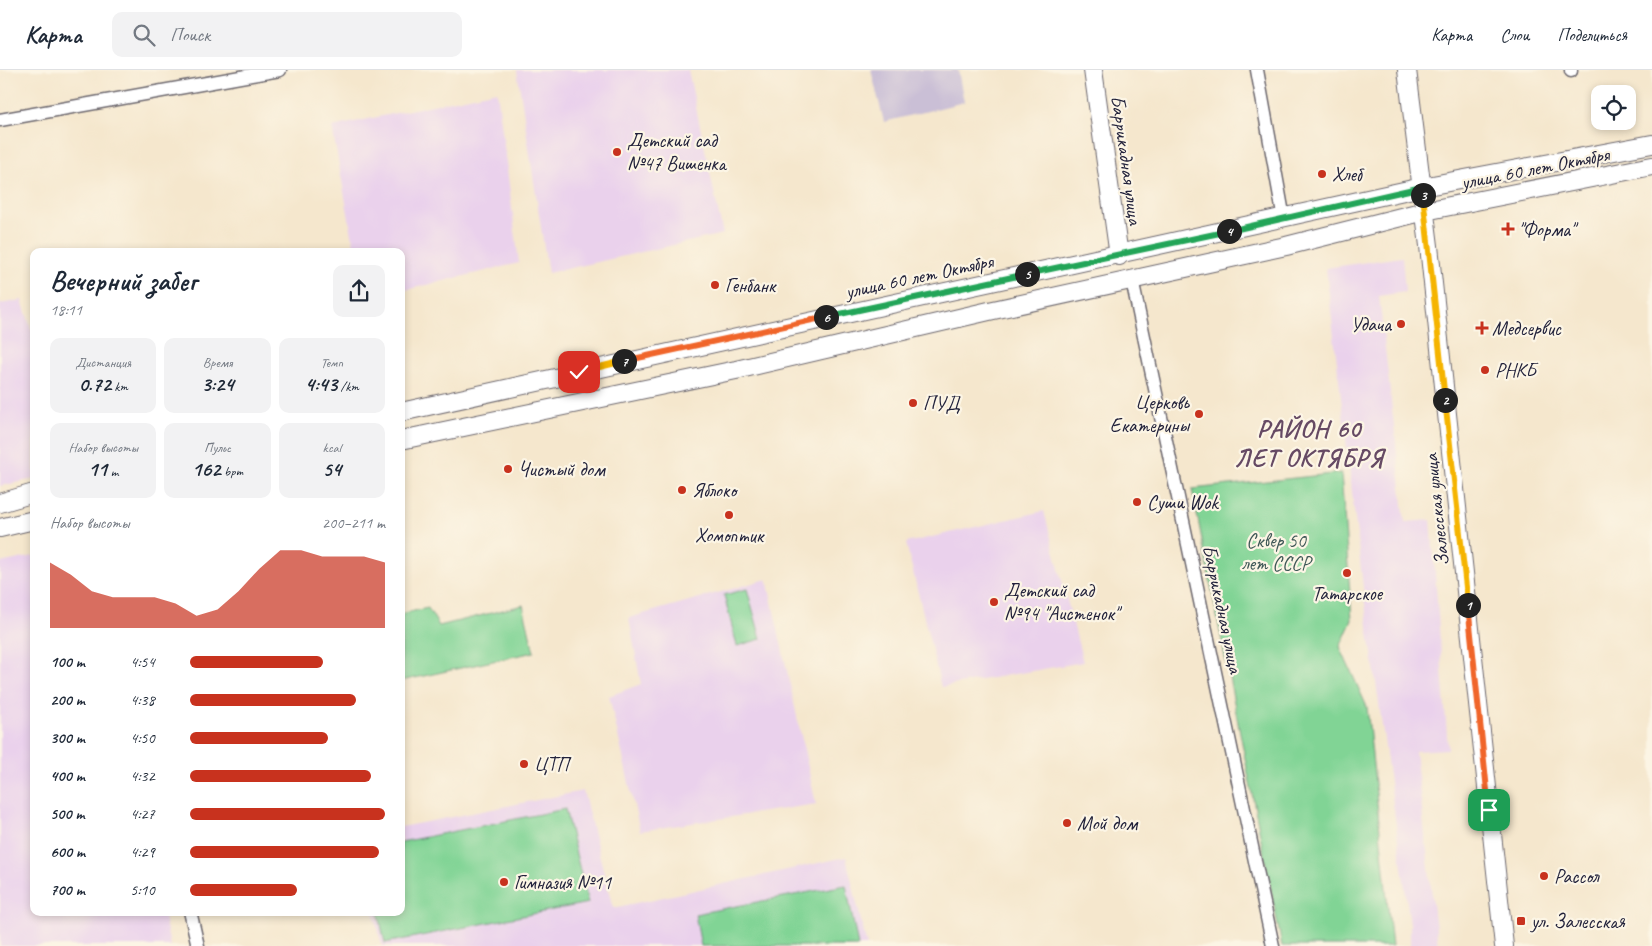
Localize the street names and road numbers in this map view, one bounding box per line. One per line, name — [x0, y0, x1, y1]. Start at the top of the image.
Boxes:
street label: Баррикадная улица — [1105, 94, 1148, 228]
street label: улица 60 лет Октября — [1458, 141, 1613, 195]
street label: улица 60 лет Октября — [842, 248, 997, 305]
street label: Залесская улица — [1418, 451, 1455, 567]
street label: Баррикадная улица — [1197, 543, 1249, 677]

